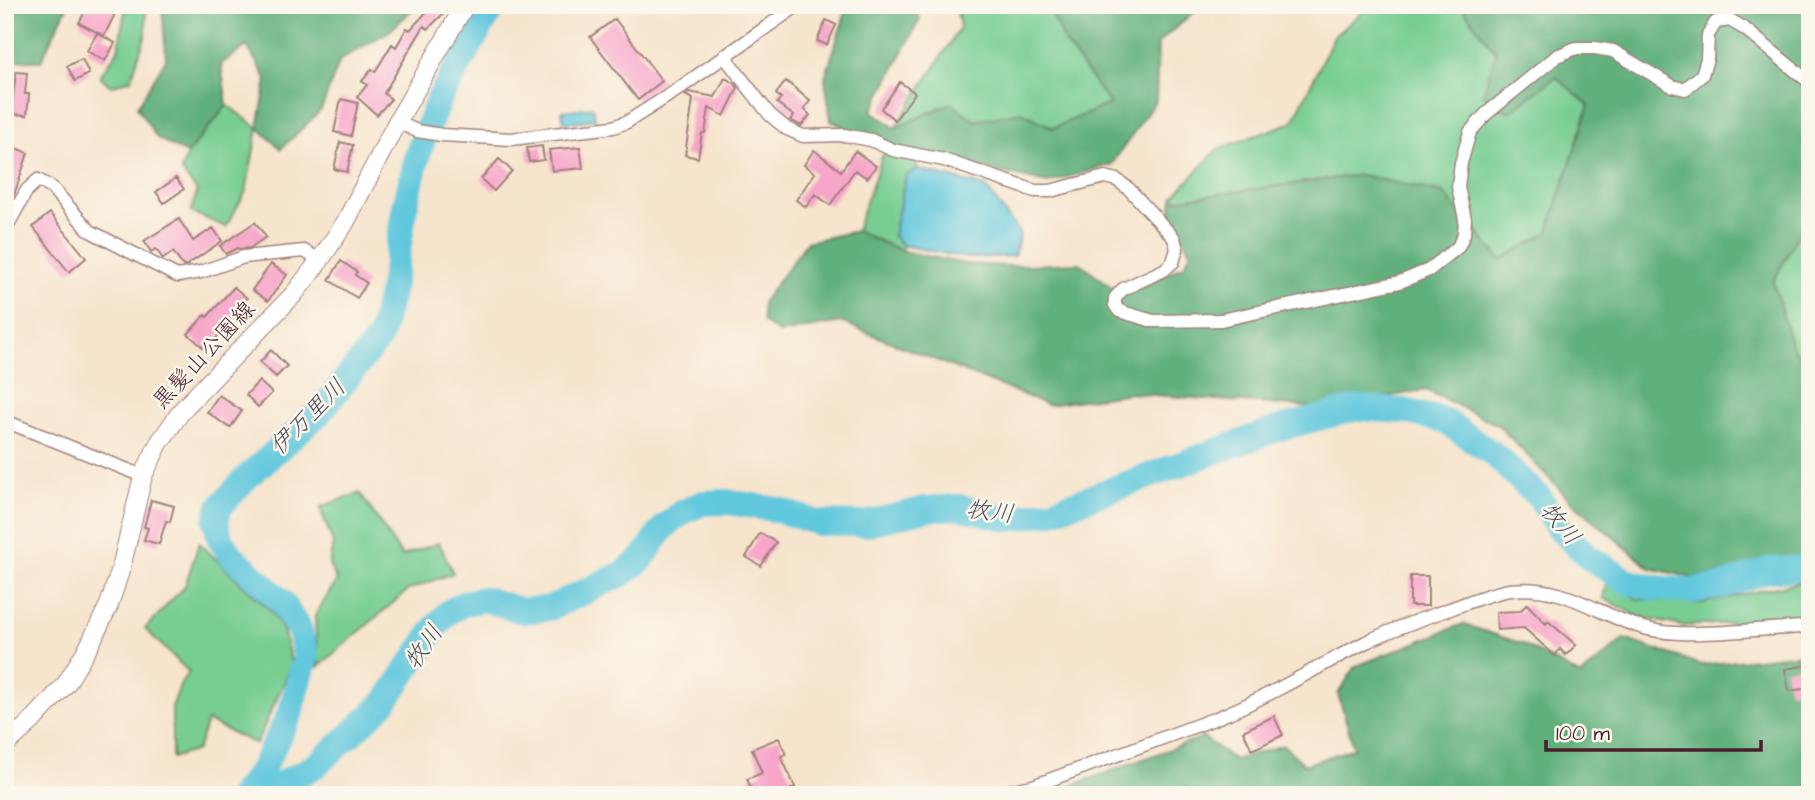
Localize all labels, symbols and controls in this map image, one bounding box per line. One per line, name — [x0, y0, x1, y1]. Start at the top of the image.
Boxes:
street label: 黒髪山公園線 — [145, 294, 263, 416]
water label: 伊万里川 — [262, 371, 354, 463]
water label: 牧川 — [964, 492, 1016, 532]
water label: 牧川 — [1532, 495, 1588, 553]
water label: 牧川 — [396, 618, 452, 676]
scale bar — [1546, 709, 1761, 753]
text: 100 m — [1556, 719, 1611, 748]

